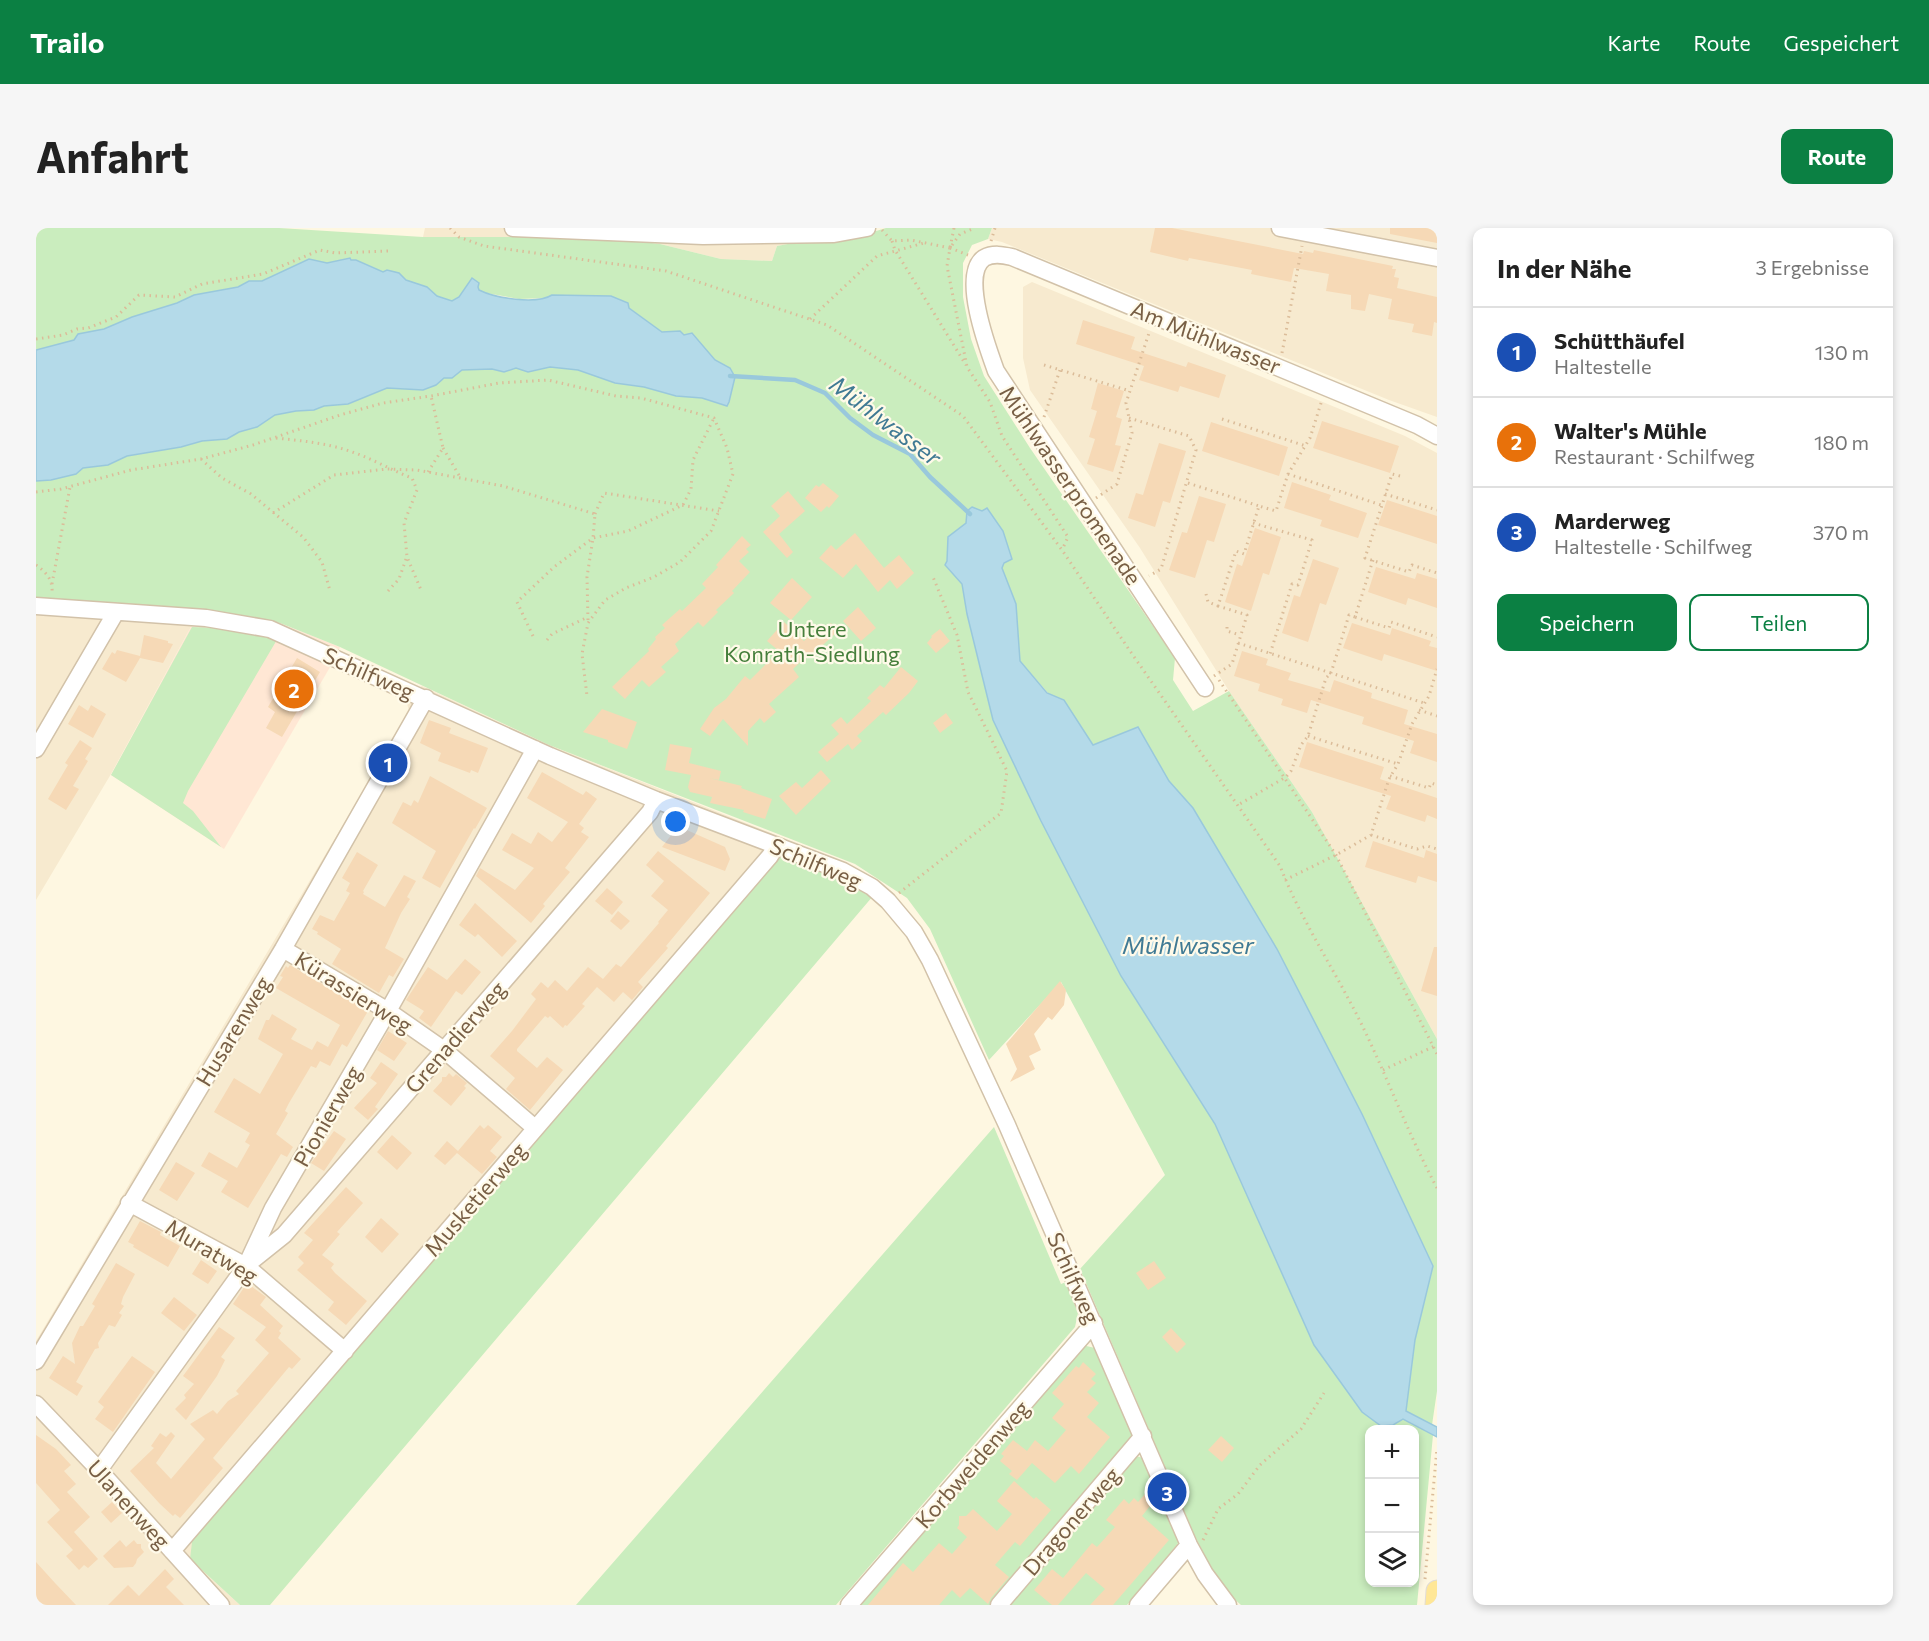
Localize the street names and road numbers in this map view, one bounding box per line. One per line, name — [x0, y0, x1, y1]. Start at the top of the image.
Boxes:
street label: Am Mühlwasser — [1127, 295, 1285, 379]
street label: Mühlwasserpromenade — [994, 380, 1148, 590]
street label: Schilfweg — [319, 641, 419, 705]
street label: Schilfweg — [766, 832, 866, 894]
street label: Kürassierweg — [290, 945, 418, 1039]
street label: Husarenweg — [190, 971, 276, 1091]
street label: Grenadierweg — [399, 975, 511, 1099]
street label: Pionierweg — [287, 1061, 367, 1171]
street label: Musketierweg — [418, 1137, 532, 1261]
street label: Muratweg — [161, 1213, 263, 1289]
street label: Schilfweg — [1042, 1228, 1106, 1328]
street label: Korbweidenweg — [909, 1395, 1035, 1533]
street label: Ulanenweg — [82, 1454, 176, 1554]
street label: Dragonerweg — [1017, 1461, 1125, 1581]

